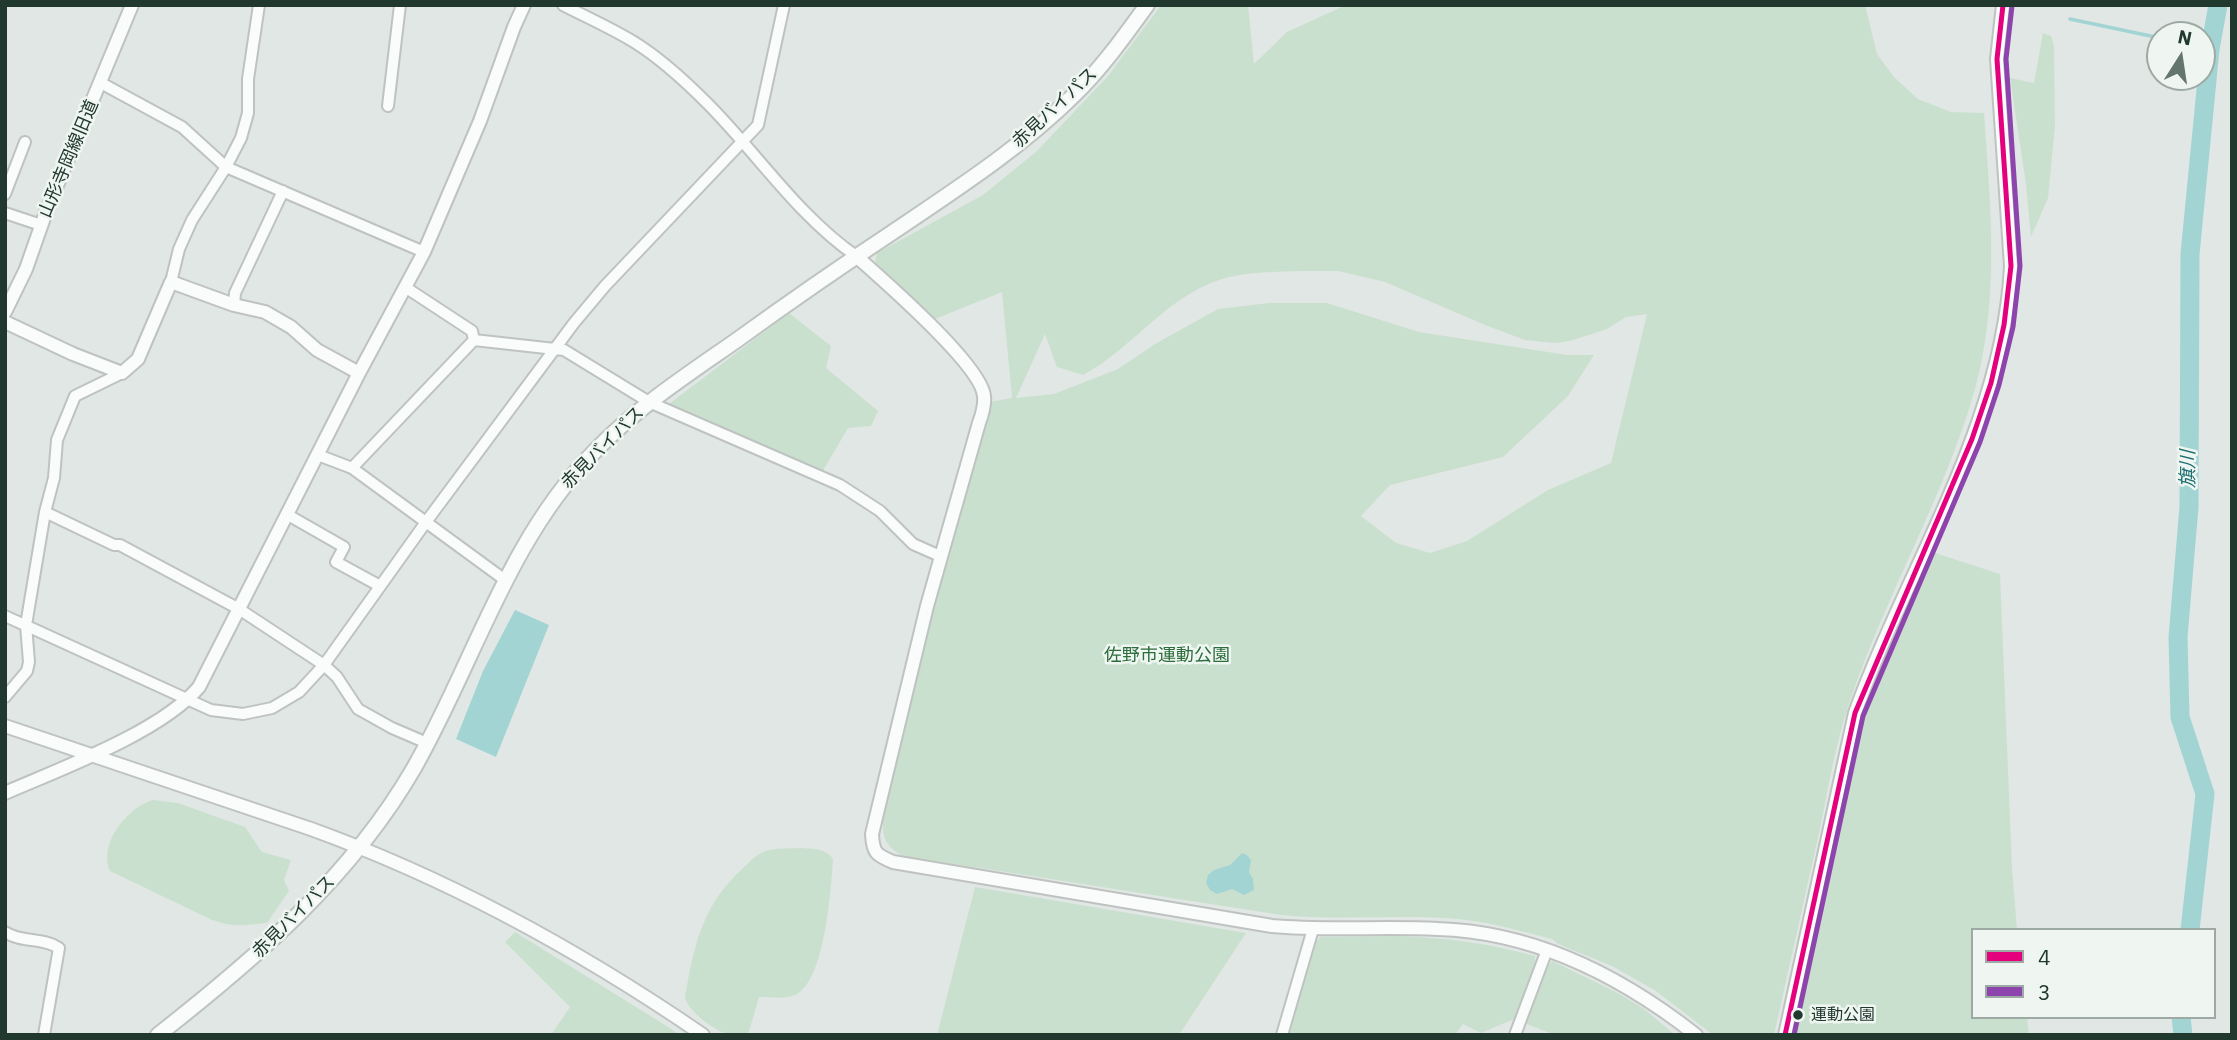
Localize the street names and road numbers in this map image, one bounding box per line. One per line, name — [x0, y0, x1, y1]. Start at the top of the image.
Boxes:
street label: 赤見バイパス — [1008, 63, 1102, 153]
street label: 山形寺岡線旧道 — [34, 97, 104, 221]
street label: 赤見バイパス — [557, 402, 649, 494]
street label: 赤見バイパス — [248, 871, 340, 963]

